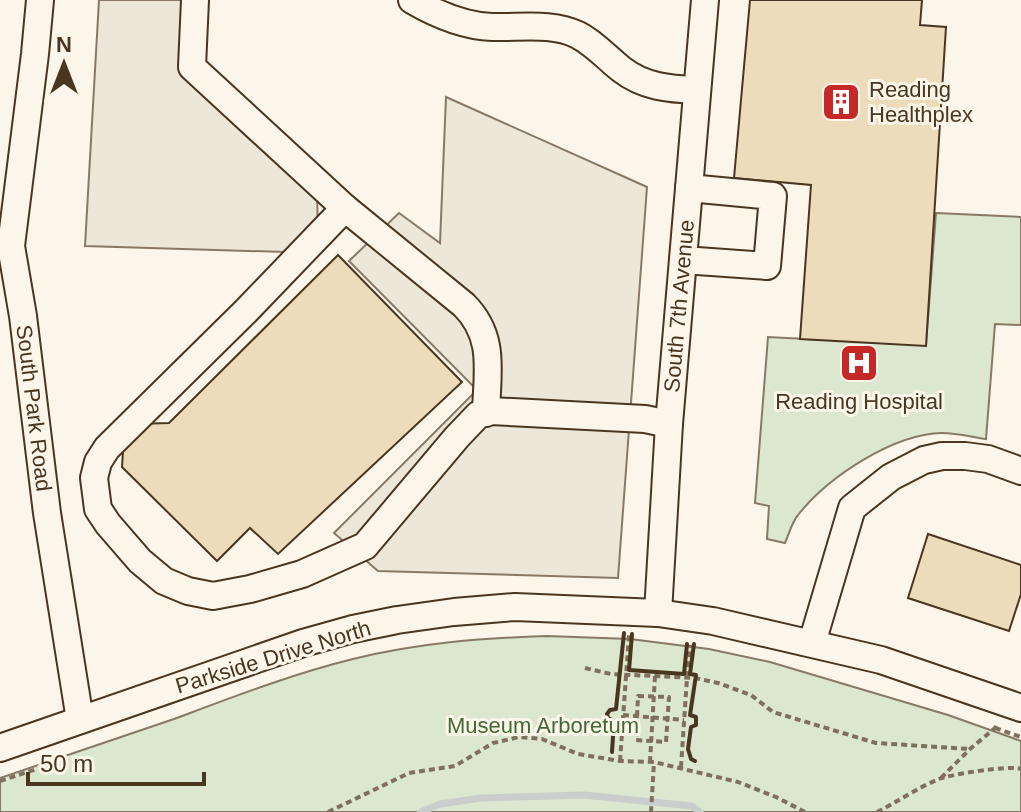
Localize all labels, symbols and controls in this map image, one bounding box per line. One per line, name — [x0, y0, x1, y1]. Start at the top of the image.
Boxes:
north arrow — [24, 24, 104, 104]
text: N — [56, 32, 72, 57]
place label: Reading Healthplex — [869, 77, 973, 127]
building icon: Reading Healthplex — [820, 81, 862, 123]
street label: South 7th Avenue — [659, 219, 699, 393]
street label: South Park Road — [11, 323, 57, 493]
hospital icon: Reading Hospital — [838, 342, 880, 384]
place label: Reading Hospital — [775, 389, 943, 414]
street label: Parkside Drive North — [172, 615, 374, 699]
park label: Museum Arboretum — [447, 713, 639, 738]
scale bar — [28, 736, 204, 786]
text: 50 m — [40, 750, 93, 777]

